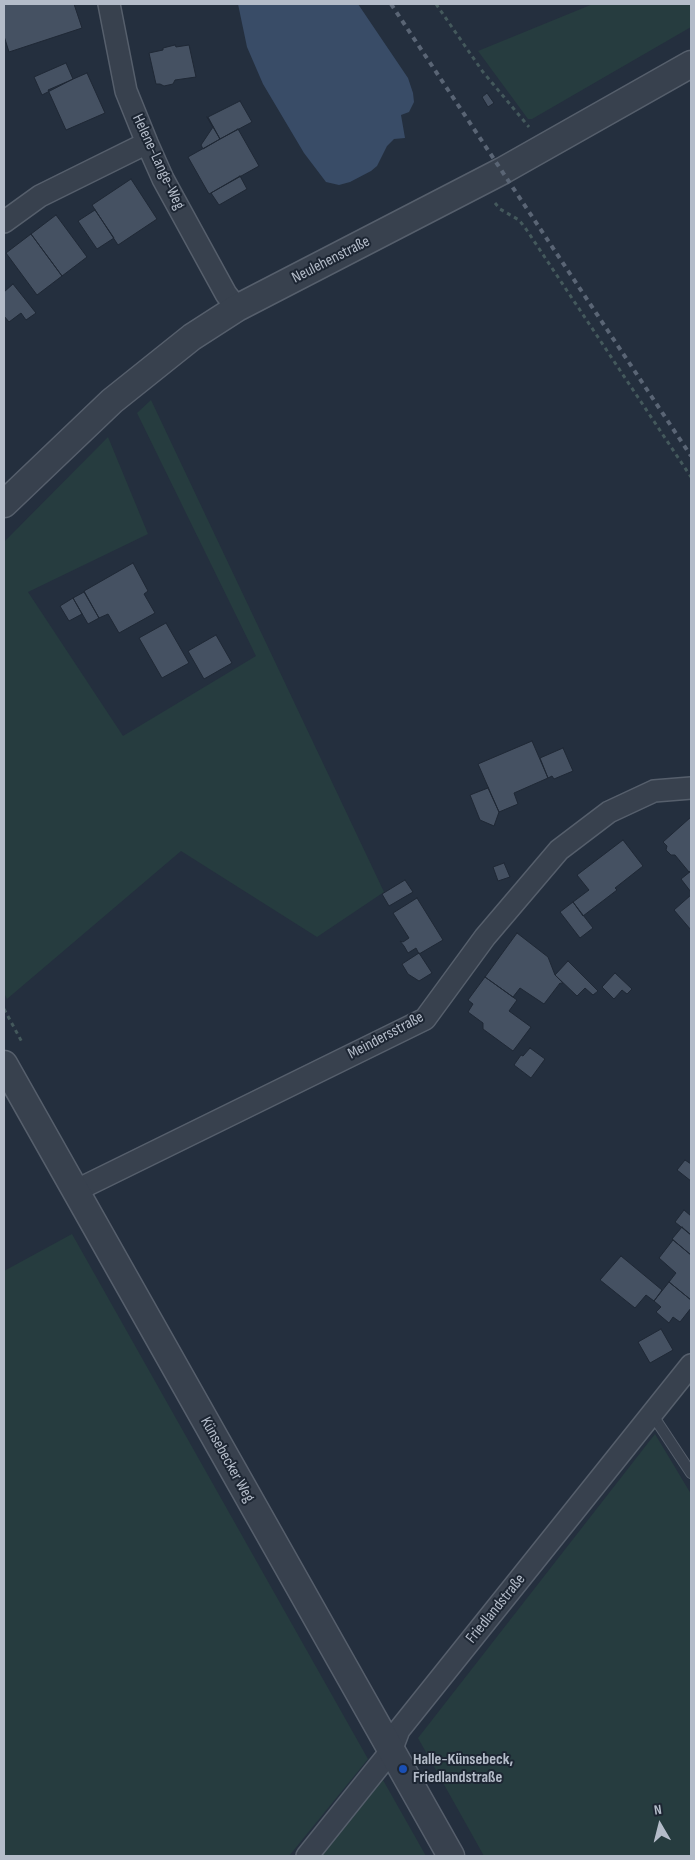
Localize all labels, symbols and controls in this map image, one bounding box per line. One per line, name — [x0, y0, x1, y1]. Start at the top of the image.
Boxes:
street label: Helene-Lange-Weg — [127, 111, 189, 213]
street label: Neulehenstraße — [289, 232, 373, 288]
street label: Meindersstraße — [345, 1008, 427, 1064]
street label: Künsebecker Weg — [196, 1414, 258, 1506]
street label: Friedlandstraße — [462, 1570, 530, 1648]
place label: Halle-Künsebeck, Friedlandstraße — [413, 1750, 513, 1788]
marker: Halle-Künsebeck, Friedlandstraße — [397, 1763, 409, 1775]
north arrow — [635, 1800, 685, 1850]
text: N — [653, 1801, 663, 1819]

